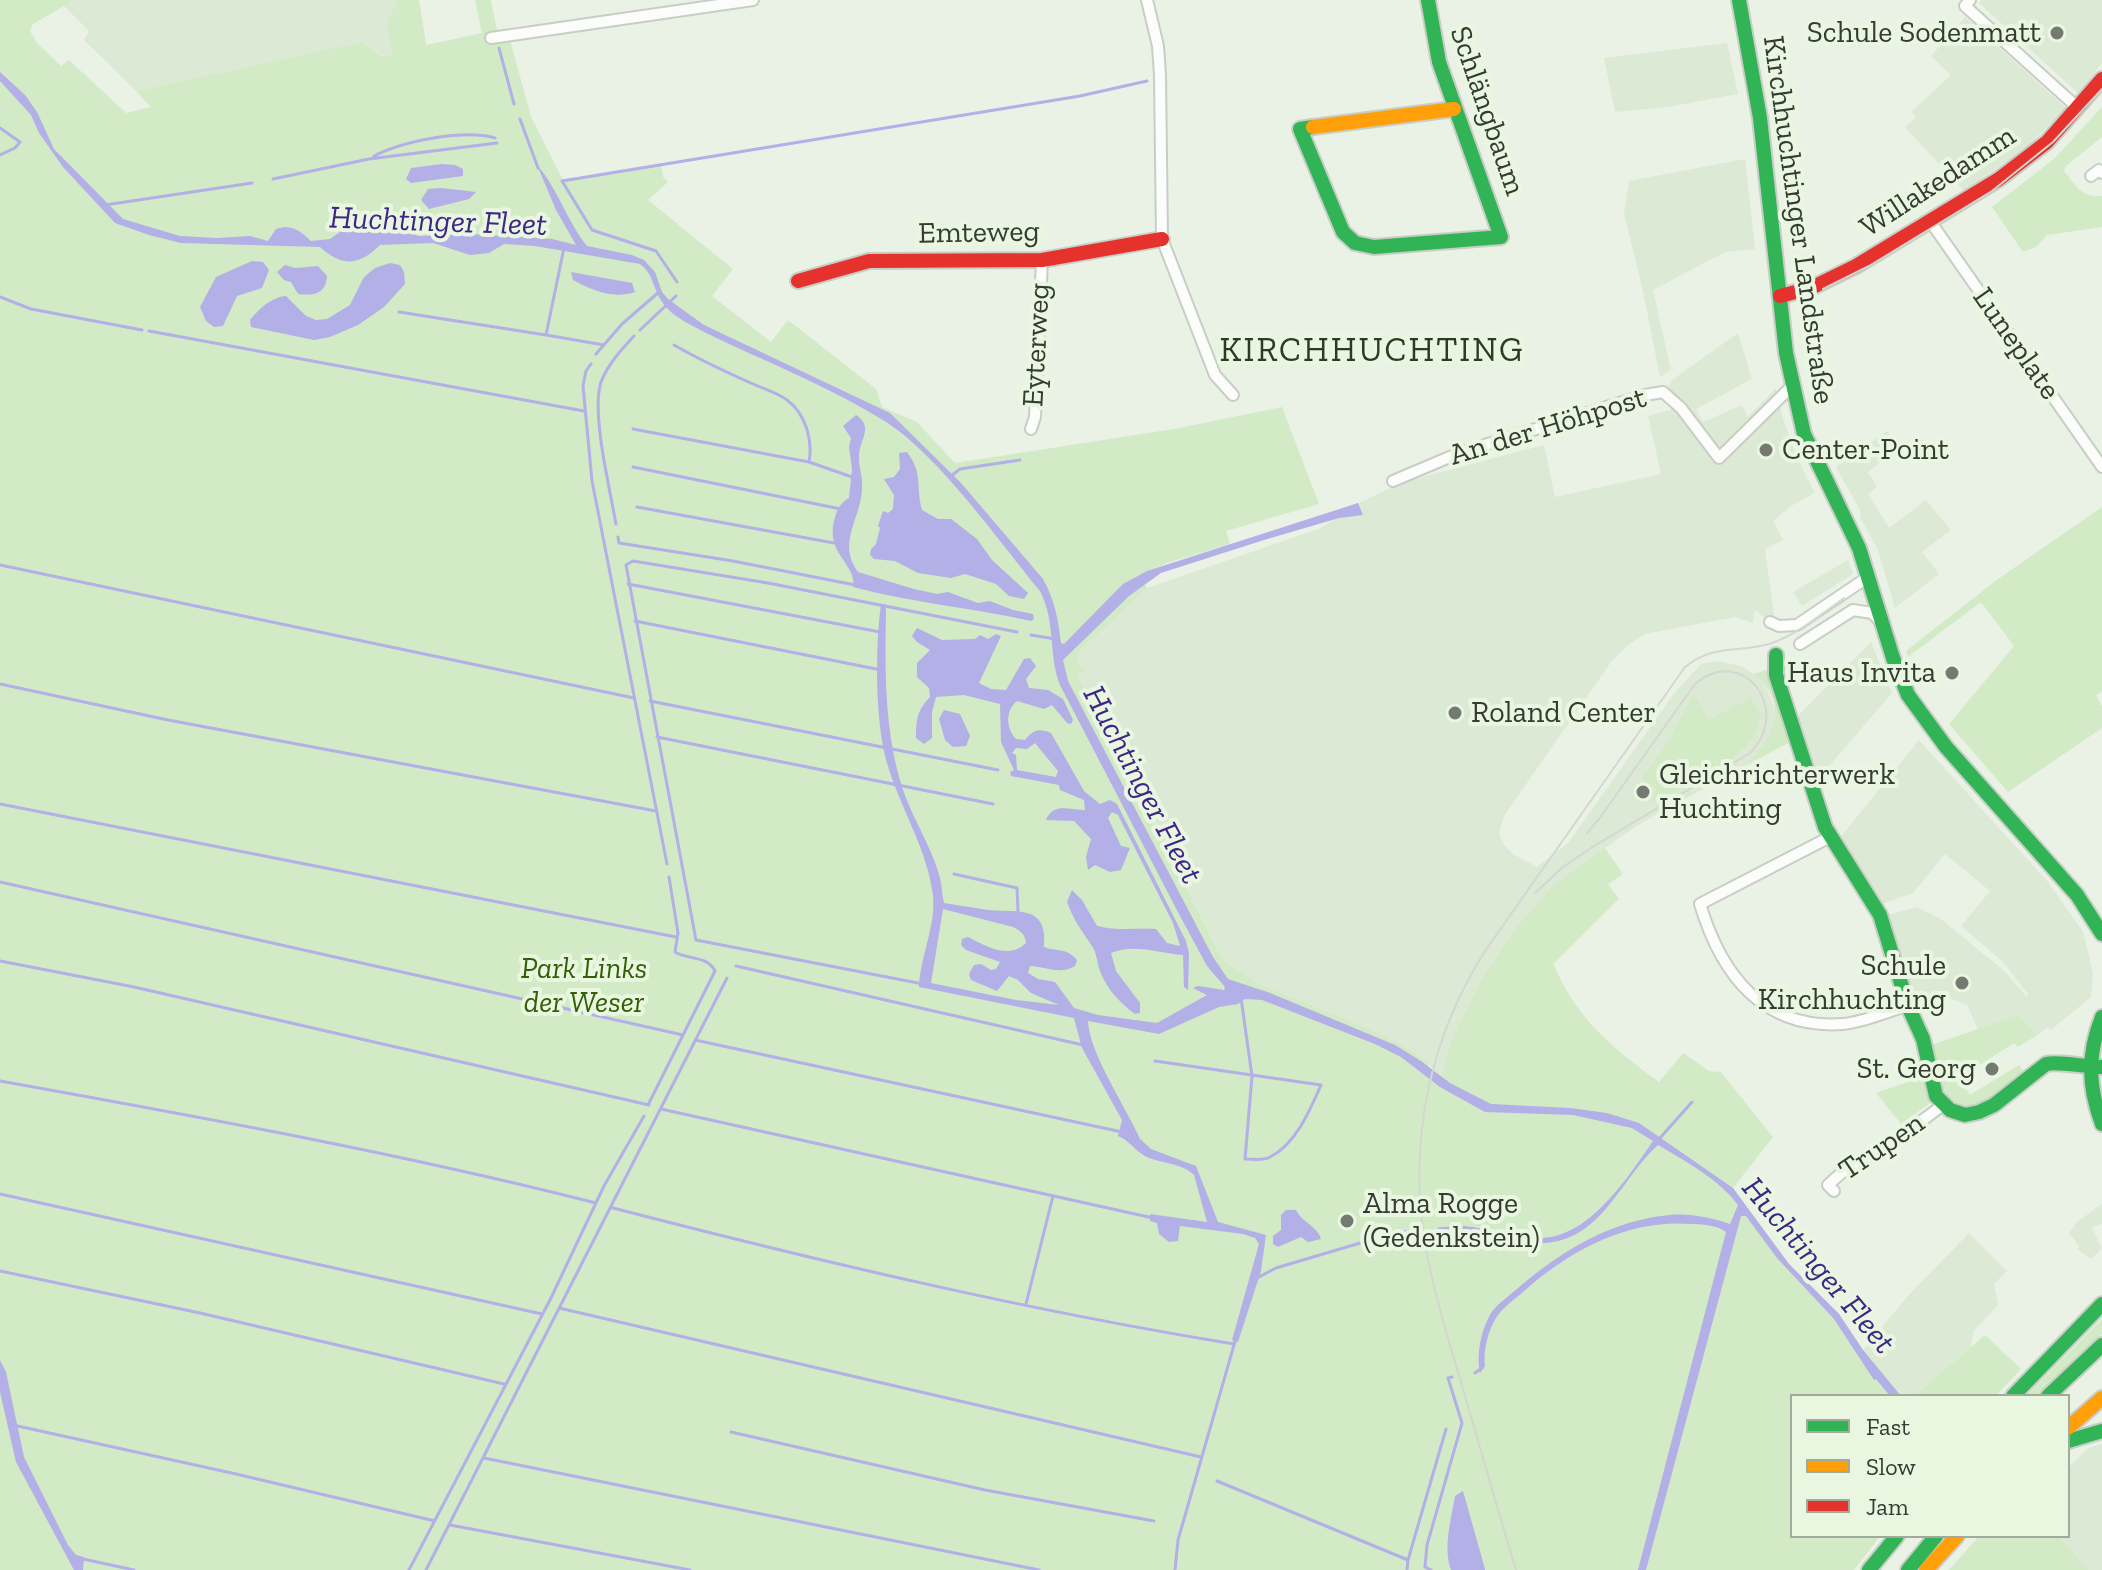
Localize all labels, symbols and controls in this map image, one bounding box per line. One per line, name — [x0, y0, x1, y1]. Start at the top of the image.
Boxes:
place label: Schule Sodenmatt — [1807, 15, 2041, 51]
street label: Schlängbaum — [1441, 22, 1533, 200]
marker: Schule Sodenmatt — [2048, 24, 2066, 42]
street label: Kirchhuchtinger Landstraße — [1754, 34, 1842, 406]
street label: Willakedamm — [1853, 118, 2023, 246]
water label: Huchtinger Fleet — [328, 199, 548, 245]
street label: Emteweg — [918, 214, 1040, 252]
street label: Luneplate — [1964, 281, 2068, 407]
street label: Eyterweg — [1016, 282, 1058, 408]
district label: KIRCHHUCHTING — [1220, 331, 1524, 371]
street label: An der Höhpost — [1445, 380, 1651, 474]
place label: Center-Point — [1782, 432, 1949, 468]
marker: Center-Point — [1757, 441, 1775, 459]
place label: Haus Invita — [1787, 655, 1936, 691]
marker: Haus Invita — [1943, 664, 1961, 682]
water label: Huchtinger Fleet — [1074, 680, 1210, 890]
place label: Roland Center — [1471, 695, 1656, 731]
marker: Roland Center — [1446, 704, 1464, 722]
place label: Gleichrichterwerk Huchting — [1659, 757, 1895, 828]
marker: Gleichrichterwerk Huchting — [1634, 783, 1652, 801]
place label: Schule Kirchhuchting — [1758, 948, 1946, 1018]
park label: Park Links der Weser — [521, 951, 647, 1022]
marker: Schule Kirchhuchting — [1953, 974, 1971, 992]
place label: St. Georg — [1856, 1051, 1976, 1087]
marker: St. Georg — [1983, 1060, 2001, 1078]
street label: Trupen — [1832, 1105, 1932, 1189]
water label: Huchtinger Fleet — [1733, 1170, 1903, 1362]
place label: Alma Rogge (Gedenkstein) — [1363, 1186, 1540, 1256]
marker: Alma Rogge (Gedenkstein) — [1338, 1212, 1356, 1230]
legend — [1790, 1394, 2070, 1538]
text: Fast — [1866, 1412, 1910, 1441]
text: Slow — [1866, 1452, 1916, 1481]
text: Jam — [1866, 1492, 1909, 1521]

